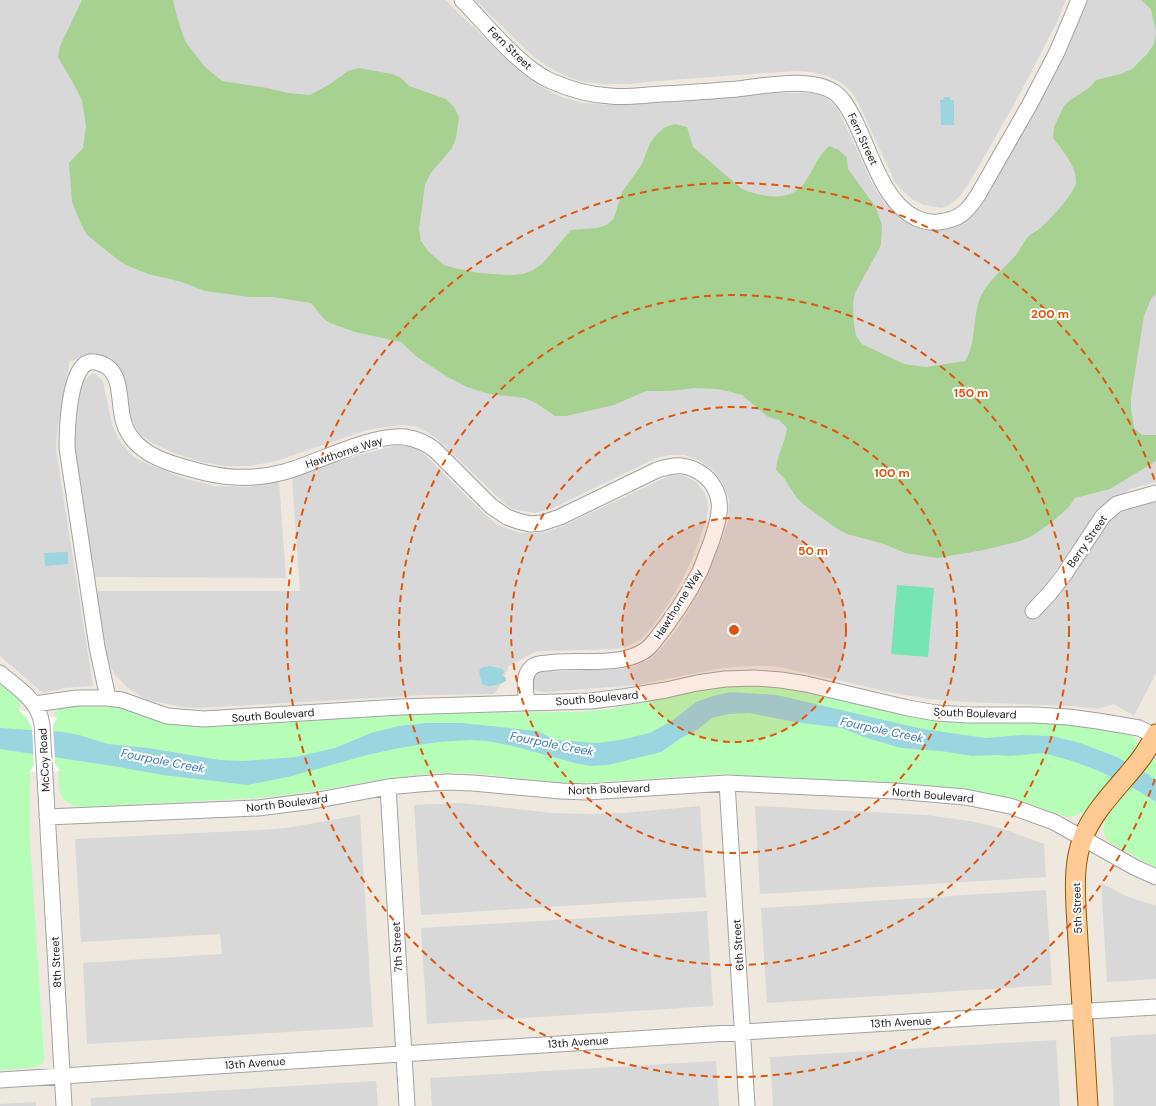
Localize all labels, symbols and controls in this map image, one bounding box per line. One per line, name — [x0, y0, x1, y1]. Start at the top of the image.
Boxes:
street label: Fern Street — [485, 23, 535, 73]
street label: Fern Street — [845, 110, 881, 168]
text: 200 m — [1031, 306, 1069, 322]
text: 150 m — [954, 385, 988, 401]
street label: Hawthorne Way — [304, 433, 384, 471]
text: 100 m — [874, 465, 910, 481]
street label: Berry Street — [1064, 512, 1110, 570]
text: 50 m — [798, 543, 828, 559]
street label: Hawthorne Way — [651, 566, 705, 642]
centre of rings — [727, 623, 741, 637]
street label: South Boulevard — [555, 687, 639, 709]
street label: South Boulevard — [231, 705, 315, 725]
street label: South Boulevard — [933, 705, 1017, 721]
water label: Fourpole Creek — [839, 713, 926, 747]
street label: McCoy Road — [35, 727, 53, 792]
water label: Fourpole Creek — [509, 728, 596, 760]
water label: Fourpole Creek — [120, 745, 207, 777]
street label: North Boulevard — [568, 781, 650, 797]
street label: North Boulevard — [892, 784, 975, 806]
street label: North Boulevard — [245, 791, 329, 815]
street label: 5th Street — [1069, 882, 1085, 934]
street label: 6th Street — [729, 919, 747, 971]
street label: 7th Street — [389, 921, 405, 973]
street label: 8th Street — [48, 936, 64, 988]
street label: 13th Avenue — [870, 1013, 932, 1031]
street label: 13th Avenue — [547, 1033, 609, 1051]
street label: 13th Avenue — [224, 1054, 286, 1072]

